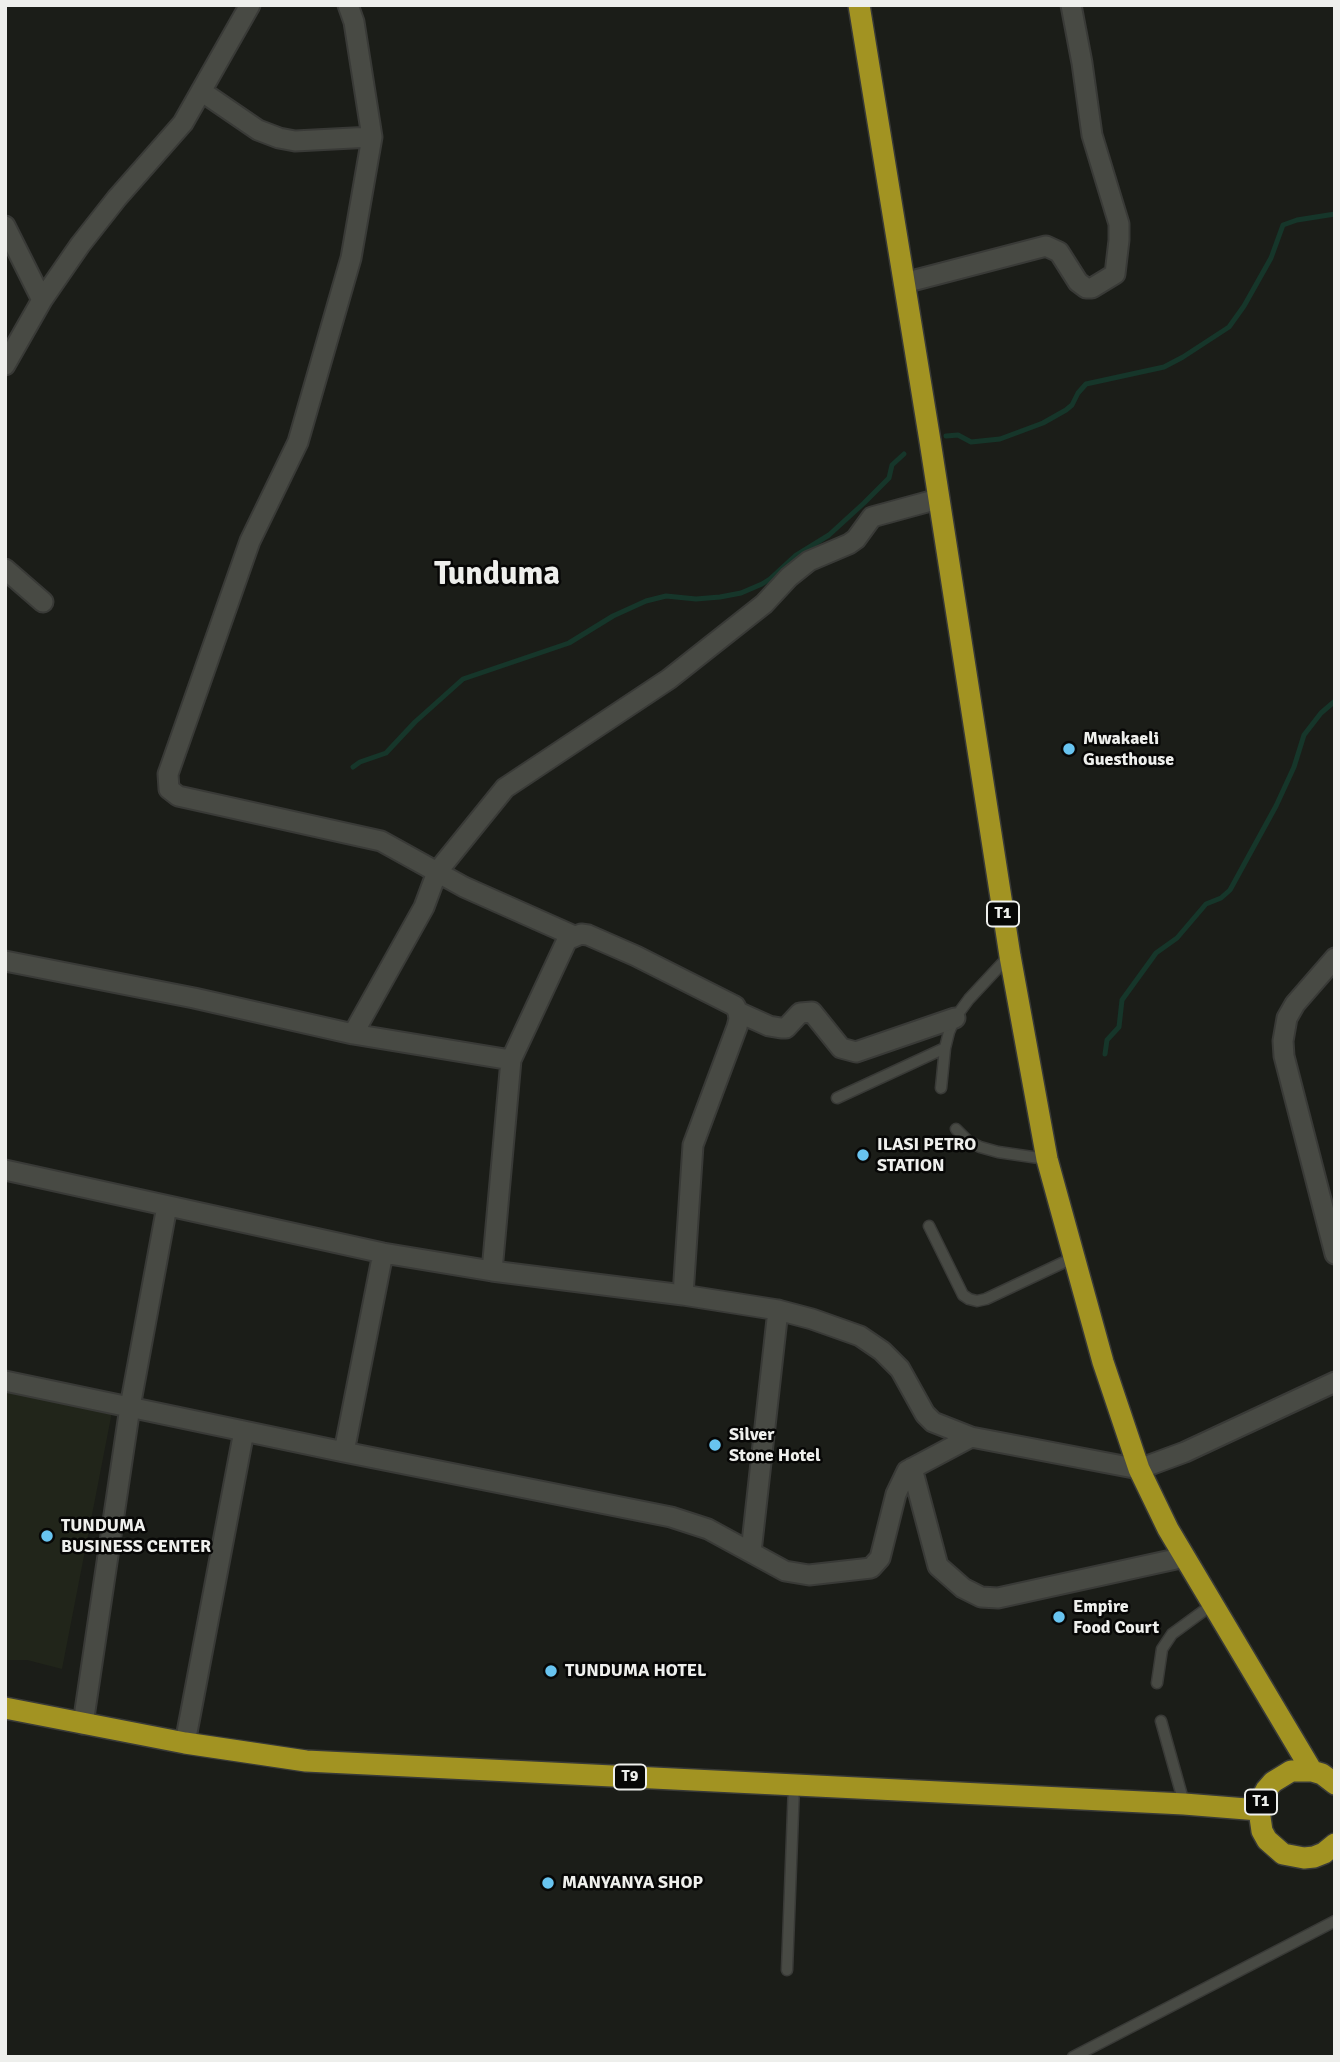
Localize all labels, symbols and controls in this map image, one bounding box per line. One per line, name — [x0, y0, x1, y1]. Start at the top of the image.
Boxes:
district label: Tunduma — [434, 557, 560, 595]
place label: Mwakaeli Guesthouse — [1083, 728, 1174, 770]
marker: Mwakaeli Guesthouse — [1061, 741, 1077, 757]
road number: T1 — [987, 902, 1019, 926]
place label: ILASI PETRO STATION — [877, 1134, 976, 1176]
marker: ILASI PETRO STATION — [855, 1147, 871, 1163]
place label: Silver Stone Hotel — [729, 1424, 821, 1466]
marker: Silver Stone Hotel — [707, 1437, 723, 1453]
place label: TUNDUMA BUSINESS CENTER — [61, 1515, 211, 1558]
marker: TUNDUMA BUSINESS CENTER — [39, 1528, 55, 1544]
place label: Empire Food Court — [1073, 1596, 1159, 1638]
marker: Empire Food Court — [1051, 1609, 1067, 1625]
place label: TUNDUMA HOTEL — [565, 1660, 706, 1682]
marker: TUNDUMA HOTEL — [543, 1663, 559, 1679]
road number: T9 — [614, 1764, 646, 1790]
road number: T1 — [1245, 1790, 1277, 1814]
place label: MANYANYA SHOP — [562, 1872, 703, 1894]
marker: MANYANYA SHOP — [540, 1875, 556, 1891]

